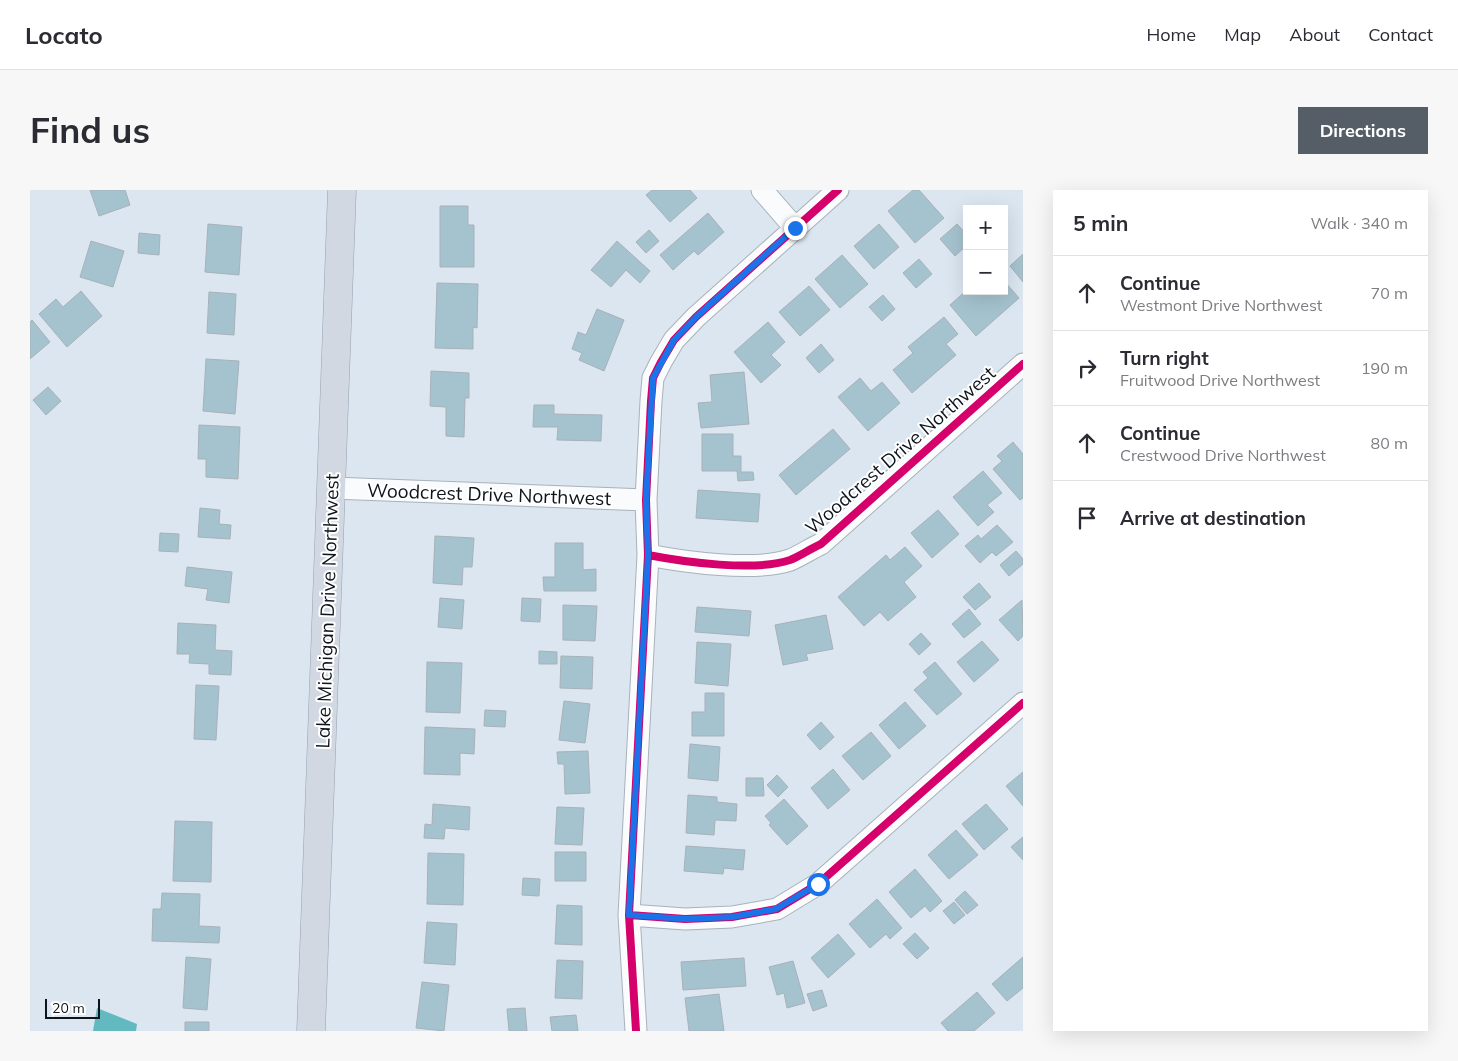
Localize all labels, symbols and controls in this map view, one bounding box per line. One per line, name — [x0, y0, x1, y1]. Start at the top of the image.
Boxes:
text: Locato — [25, 20, 103, 50]
text: Home — [1146, 23, 1196, 46]
text: Map — [1224, 23, 1261, 46]
text: About — [1289, 23, 1340, 46]
text: Contact — [1368, 23, 1433, 46]
button: Directions — [1298, 107, 1428, 154]
text: Find us — [30, 108, 150, 152]
map controls — [963, 205, 1008, 295]
button: + — [963, 205, 1008, 250]
text: 5 min — [1073, 210, 1128, 236]
text: Walk · 340 m — [1310, 213, 1408, 233]
route end — [784, 217, 807, 240]
button: − — [963, 250, 1008, 295]
text: Continue — [1120, 271, 1200, 295]
icon: ahead — [1073, 279, 1101, 307]
text: 70 m — [1371, 283, 1408, 303]
text: Westmont Drive Northwest — [1120, 295, 1322, 315]
text: Turn right — [1120, 346, 1209, 370]
icon: right — [1073, 354, 1101, 382]
text: 190 m — [1361, 358, 1408, 378]
street label: Woodcrest Drive Northwest — [800, 361, 1000, 539]
text: Fruitwood Drive Northwest — [1120, 370, 1320, 390]
text: Continue — [1120, 421, 1200, 445]
icon: ahead — [1073, 429, 1101, 457]
text: 80 m — [1371, 433, 1408, 453]
text: Crestwood Drive Northwest — [1120, 445, 1326, 465]
street label: Lake Michigan Drive Northwest — [310, 473, 344, 749]
street label: Woodcrest Drive Northwest — [367, 478, 612, 510]
icon: arrive — [1073, 504, 1101, 532]
text: Arrive at destination — [1120, 506, 1306, 530]
route start — [807, 873, 830, 896]
scale bar — [45, 996, 100, 1019]
text: 20 m — [52, 999, 85, 1017]

